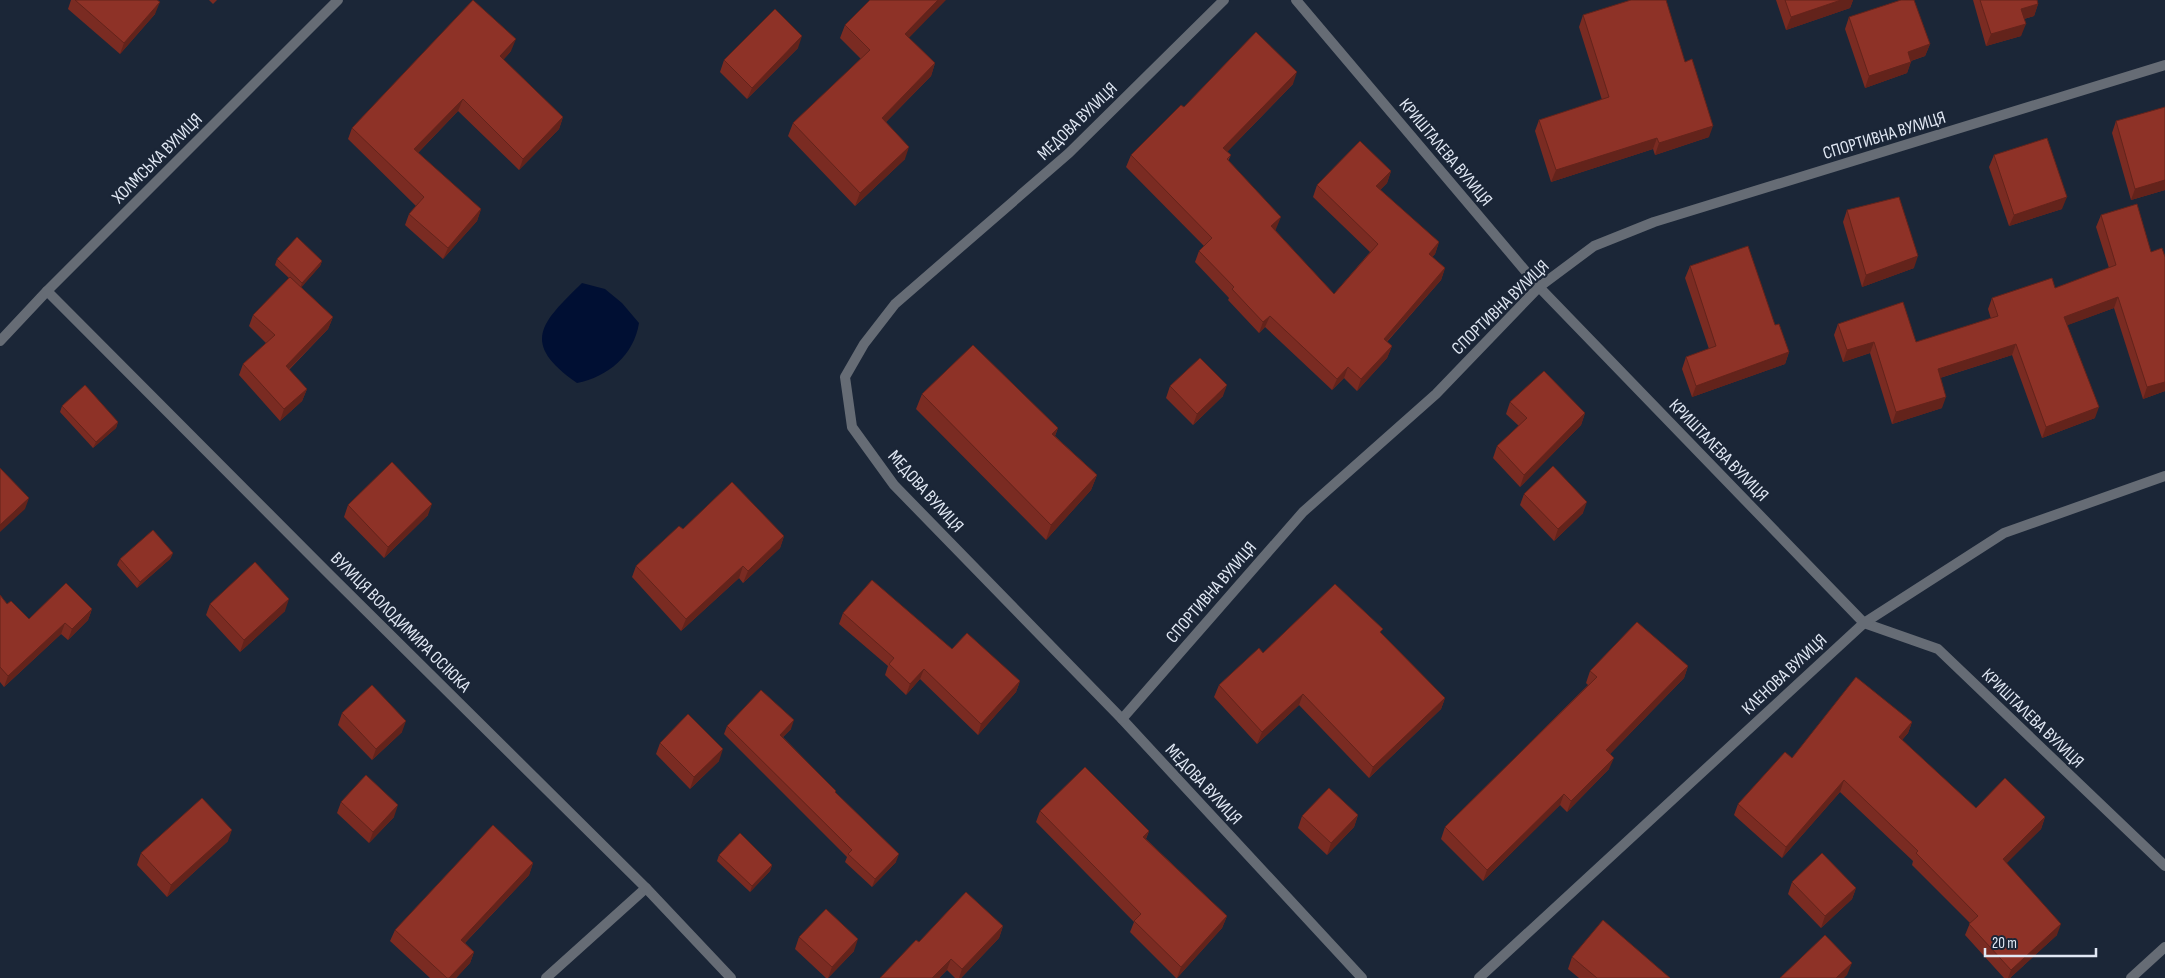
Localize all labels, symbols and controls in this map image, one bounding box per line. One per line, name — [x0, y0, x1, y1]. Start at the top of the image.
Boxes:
street label: МЕДОВА ВУЛИЦЯ — [1033, 78, 1122, 165]
street label: КРИШТАЛЕВА ВУЛИЦЯ — [1395, 94, 1497, 210]
street label: СПОРТИВНА ВУЛИЦЯ — [1820, 107, 1948, 164]
street label: ХОЛМСЬКА ВУЛИЦЯ — [107, 109, 207, 208]
street label: СПОРТИВНА ВУЛИЦЯ — [1447, 256, 1553, 359]
street label: КРИШТАЛЕВА ВУЛИЦЯ — [1665, 395, 1773, 506]
street label: МЕДОВА ВУЛИЦЯ — [883, 446, 968, 537]
street label: СПОРТИВНА ВУЛИЦЯ — [1162, 537, 1261, 647]
street label: ВУЛИЦЯ ВОЛОДИМИРА ОСІЮКА — [326, 548, 475, 697]
street label: КЛЕНОВА ВУЛИЦЯ — [1737, 630, 1831, 719]
street label: КРИШТАЛЕВА ВУЛИЦЯ — [1977, 664, 2088, 772]
street label: МЕДОВА ВУЛИЦЯ — [1161, 740, 1246, 829]
scale bar — [1985, 926, 2096, 958]
text: 20 m — [1992, 934, 2017, 953]

